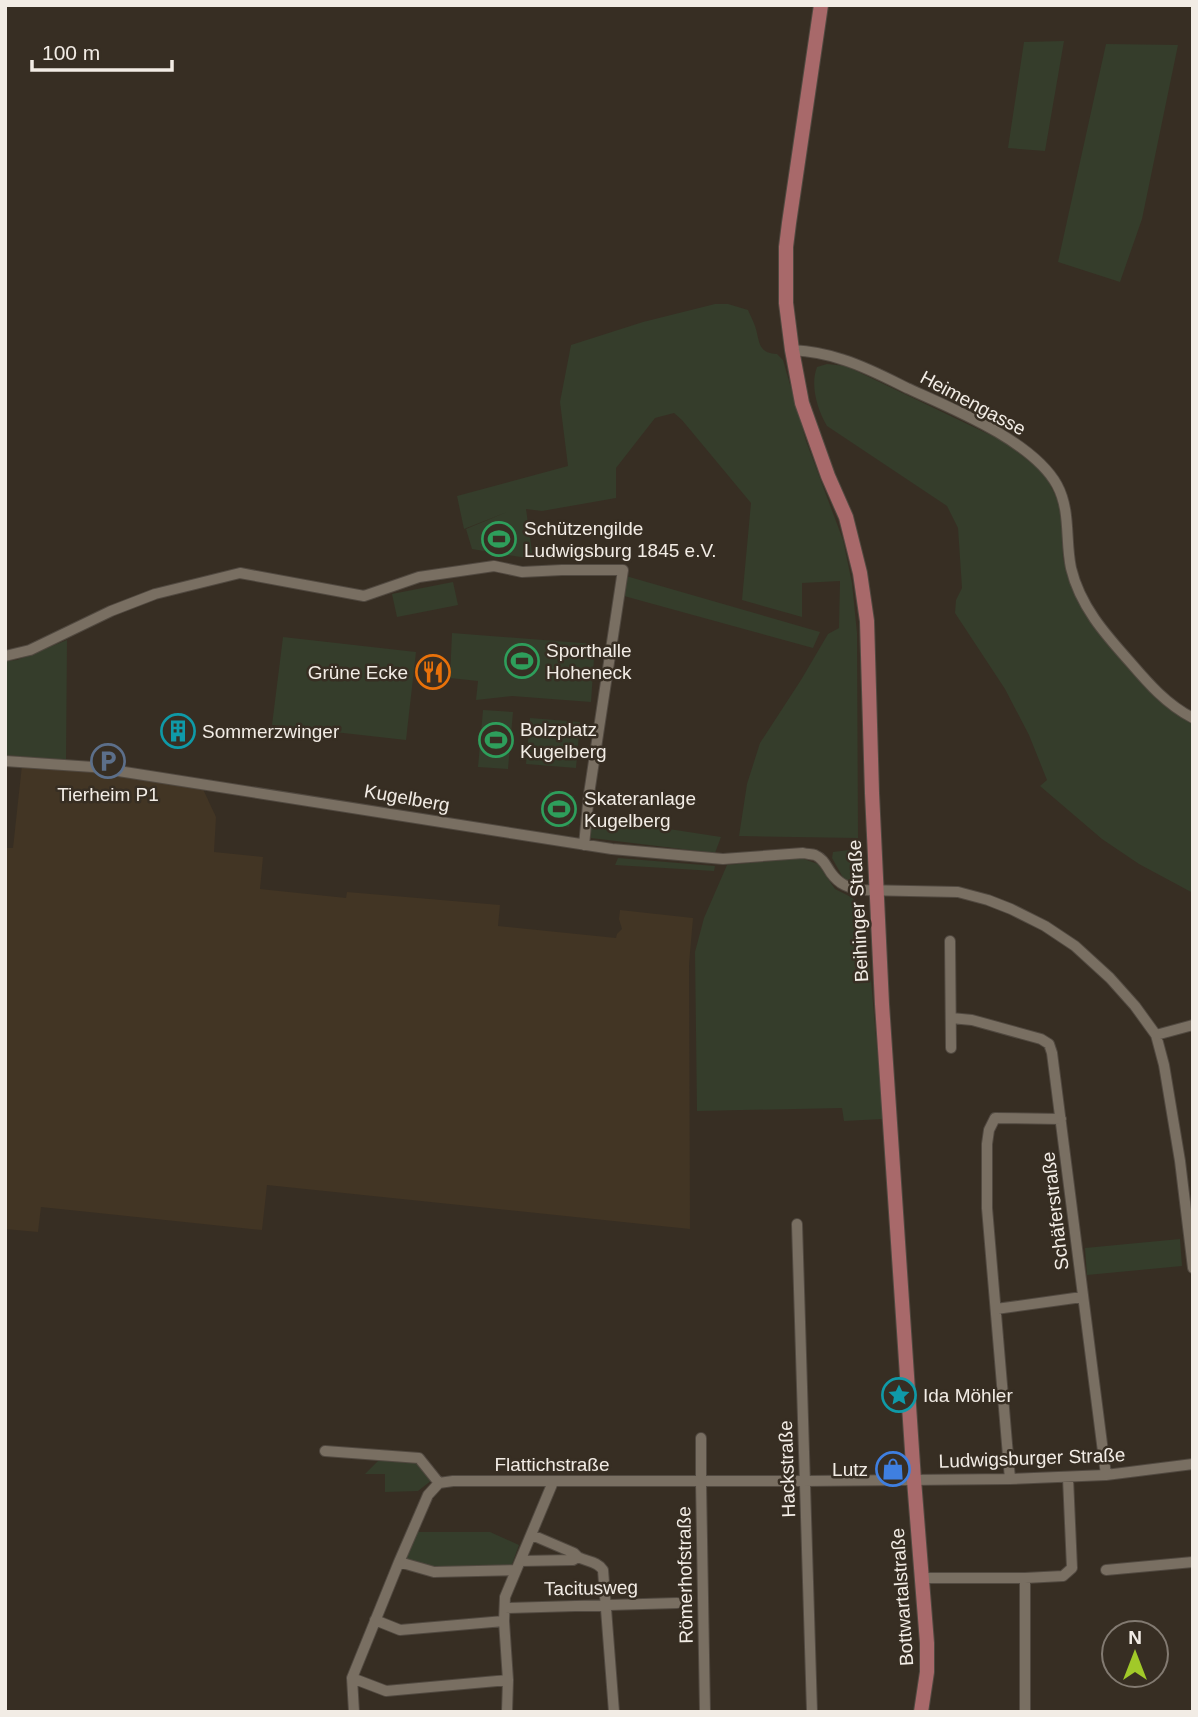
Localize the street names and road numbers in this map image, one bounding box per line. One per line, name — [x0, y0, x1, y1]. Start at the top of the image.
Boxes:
street label: Heimengasse — [917, 366, 1029, 440]
street label: Kugelberg — [363, 780, 451, 816]
street label: Beihinger Straße — [844, 839, 872, 983]
street label: Schäferstraße — [1037, 1151, 1073, 1271]
street label: Hackstraße — [775, 1420, 799, 1518]
street label: Ludwigsburger Straße — [938, 1444, 1126, 1472]
street label: Flattichstraße — [494, 1454, 610, 1475]
street label: Römerhofstraße — [673, 1506, 697, 1644]
street label: Bottwartalstraße — [887, 1527, 917, 1667]
street label: Tacitusweg — [544, 1577, 638, 1599]

